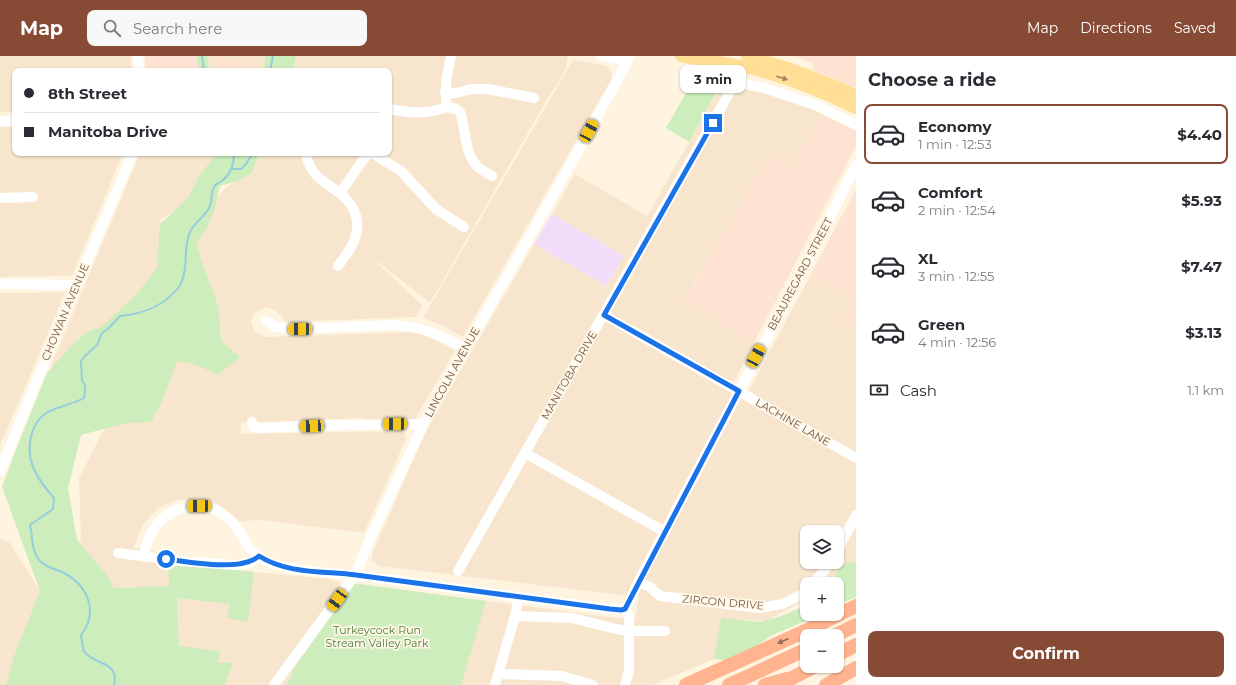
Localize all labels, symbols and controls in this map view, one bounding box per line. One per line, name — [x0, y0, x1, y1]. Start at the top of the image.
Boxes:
search box — [87, 10, 367, 46]
text: Map — [20, 17, 63, 40]
icon: search — [101, 17, 123, 39]
text: Search here — [133, 19, 222, 38]
text: Map — [1027, 19, 1058, 37]
text: Directions — [1080, 19, 1152, 37]
text: Saved — [1174, 19, 1216, 37]
callout: 3 min — [680, 65, 746, 93]
text: Choose a ride — [868, 69, 996, 91]
text: 3 min — [694, 71, 732, 87]
one-way arrow — [776, 75, 788, 81]
text: 8th Street — [48, 84, 127, 103]
route end — [704, 114, 722, 132]
icon: car — [870, 116, 906, 152]
text: Economy — [918, 117, 991, 136]
car — [578, 118, 600, 144]
text: Manitoba Drive — [48, 122, 168, 141]
text: $4.40 — [1177, 125, 1222, 144]
text: 1 min · 12:53 — [918, 136, 992, 152]
icon: car — [870, 182, 906, 218]
text: Comfort — [918, 183, 983, 202]
text: $5.93 — [1181, 191, 1222, 210]
text: 2 min · 12:54 — [918, 202, 996, 218]
street label: BEAUREGARD STREET — [764, 215, 836, 333]
icon: car — [870, 248, 906, 284]
text: XL — [918, 249, 937, 268]
text: $7.47 — [1181, 257, 1222, 276]
street label: CHOWAN AVENUE — [38, 261, 92, 363]
text: 3 min · 12:55 — [918, 268, 994, 284]
icon: car — [870, 314, 906, 350]
text: Green — [918, 315, 965, 334]
car — [288, 323, 312, 335]
text: $3.13 — [1185, 323, 1222, 342]
street label: LINCOLN AVENUE — [421, 324, 483, 420]
street label: MANITOBA DRIVE — [538, 328, 600, 422]
text: 4 min · 12:56 — [918, 334, 996, 350]
car — [745, 343, 767, 369]
icon: cash — [868, 379, 890, 401]
text: Cash — [900, 381, 937, 400]
text: 1.1 km — [1187, 382, 1224, 398]
street label: LACHINE LANE — [753, 395, 833, 449]
car — [383, 418, 407, 430]
car — [300, 419, 324, 433]
car — [187, 500, 211, 512]
map controls — [800, 525, 844, 673]
button: layers — [800, 525, 844, 569]
route start — [157, 550, 175, 568]
button: + — [800, 577, 844, 621]
car — [325, 587, 349, 613]
street label: ZIRCON DRIVE — [682, 591, 764, 613]
park label: Turkeycock Run Stream Valley Park — [325, 623, 429, 650]
button: − — [800, 629, 844, 673]
button: Confirm — [868, 631, 1224, 677]
one-way arrow — [777, 638, 789, 644]

